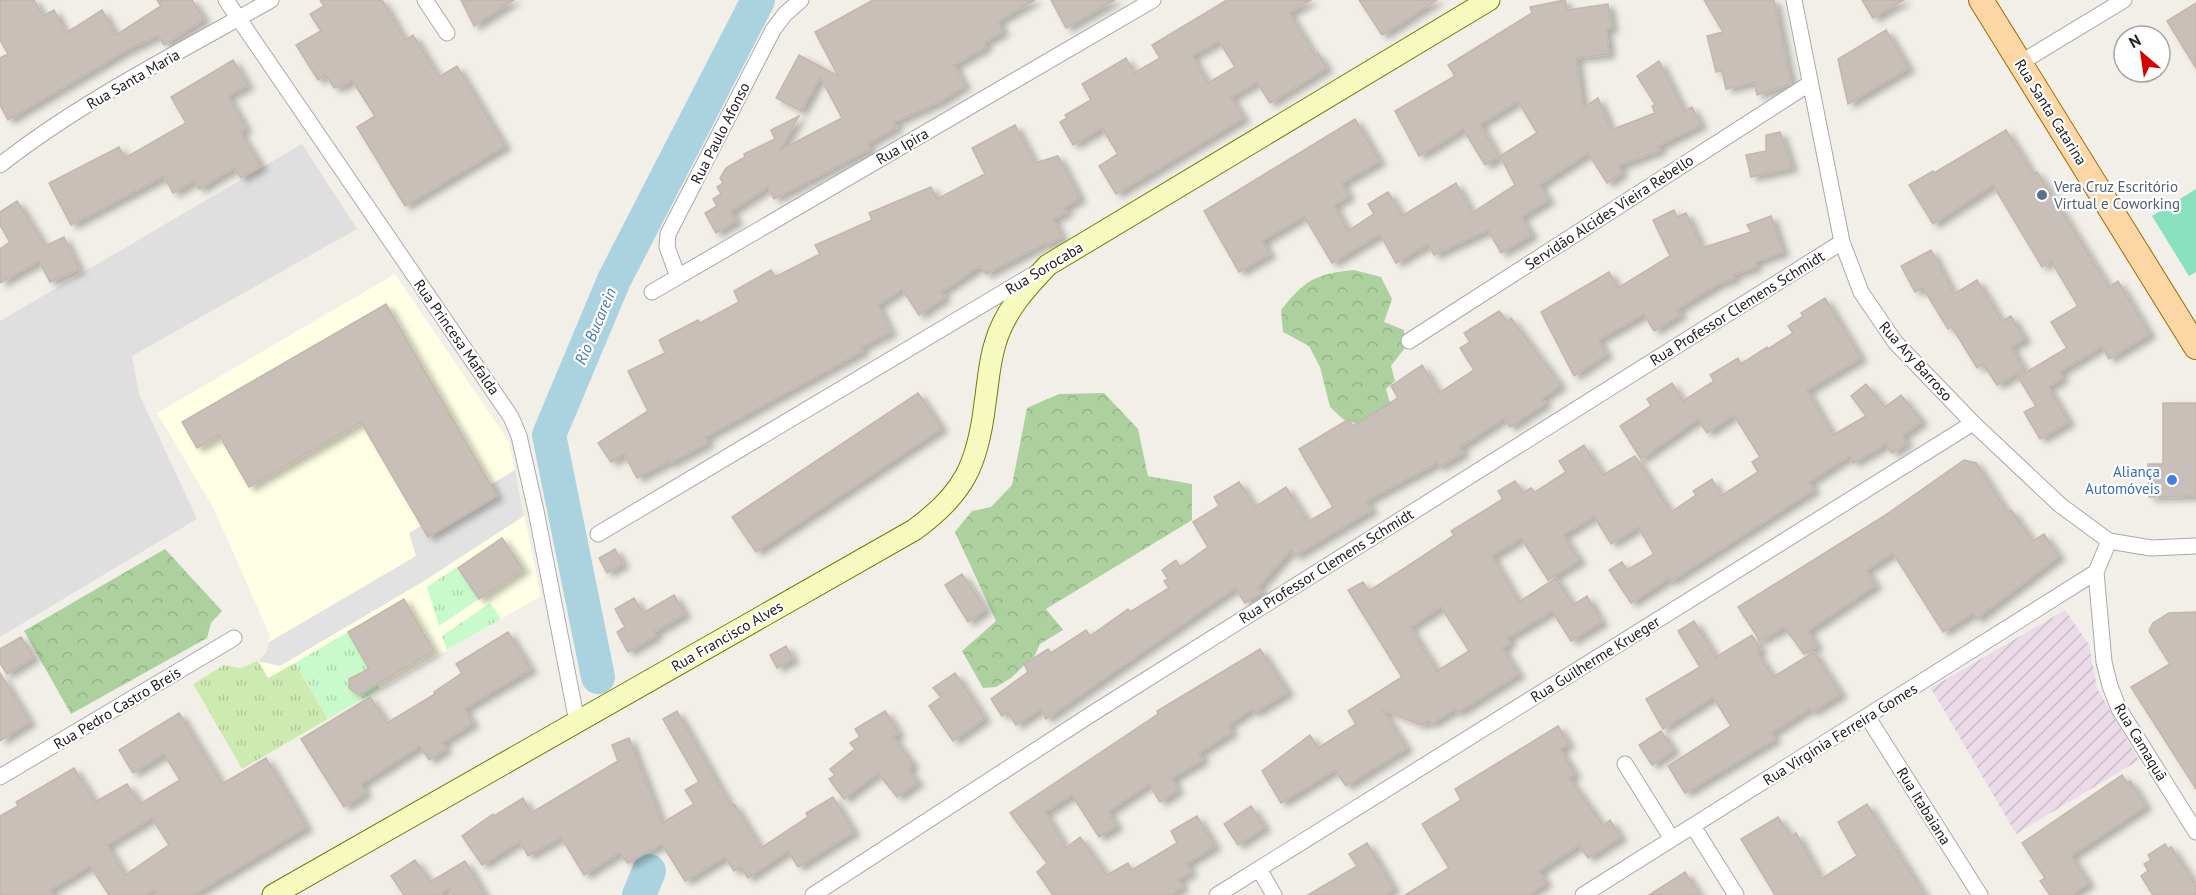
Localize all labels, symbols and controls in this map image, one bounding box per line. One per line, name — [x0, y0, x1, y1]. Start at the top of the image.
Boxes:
north arrow — [2112, 24, 2172, 84]
text: N — [2125, 30, 2144, 52]
street label: Rua Santa Maria — [83, 45, 183, 113]
street label: Rua Santa Catarina — [2011, 55, 2091, 169]
street label: Rua Paulo Afonso — [686, 79, 754, 187]
street label: Rua Ipira — [872, 123, 932, 169]
street label: Servidão Alcides Vieira Rebello — [1521, 150, 1697, 274]
place label: Vera Cruz Escritório Virtual e Coworking — [2053, 177, 2180, 213]
marker: Vera Cruz Escritório Virtual e Coworking — [2035, 188, 2049, 202]
street label: Rua Sorocaba — [1002, 237, 1086, 299]
street label: Rua Professor Clemens Schmidt — [1646, 246, 1828, 370]
street label: Rua Princesa Mafalda — [410, 276, 504, 398]
water label: Rio Bucarein — [570, 285, 620, 367]
street label: Rua Ary Barroso — [1875, 317, 1957, 405]
place label: Aliança Automóveis — [2085, 462, 2160, 498]
marker: Aliança Automóveis — [2165, 473, 2179, 487]
street label: Rua Professor Clemens Schmidt — [1235, 504, 1417, 628]
street label: Rua Francisco Alves — [668, 596, 786, 676]
street label: Rua Guilherme Krueger — [1527, 612, 1663, 706]
street label: Rua Pedro Castro Breis — [50, 662, 184, 754]
street label: Rua Virgínia Ferreira Gomes — [1759, 679, 1921, 789]
street label: Rua Camaquã — [2110, 700, 2172, 784]
street label: Rua Itabaiana — [1893, 764, 1955, 848]

